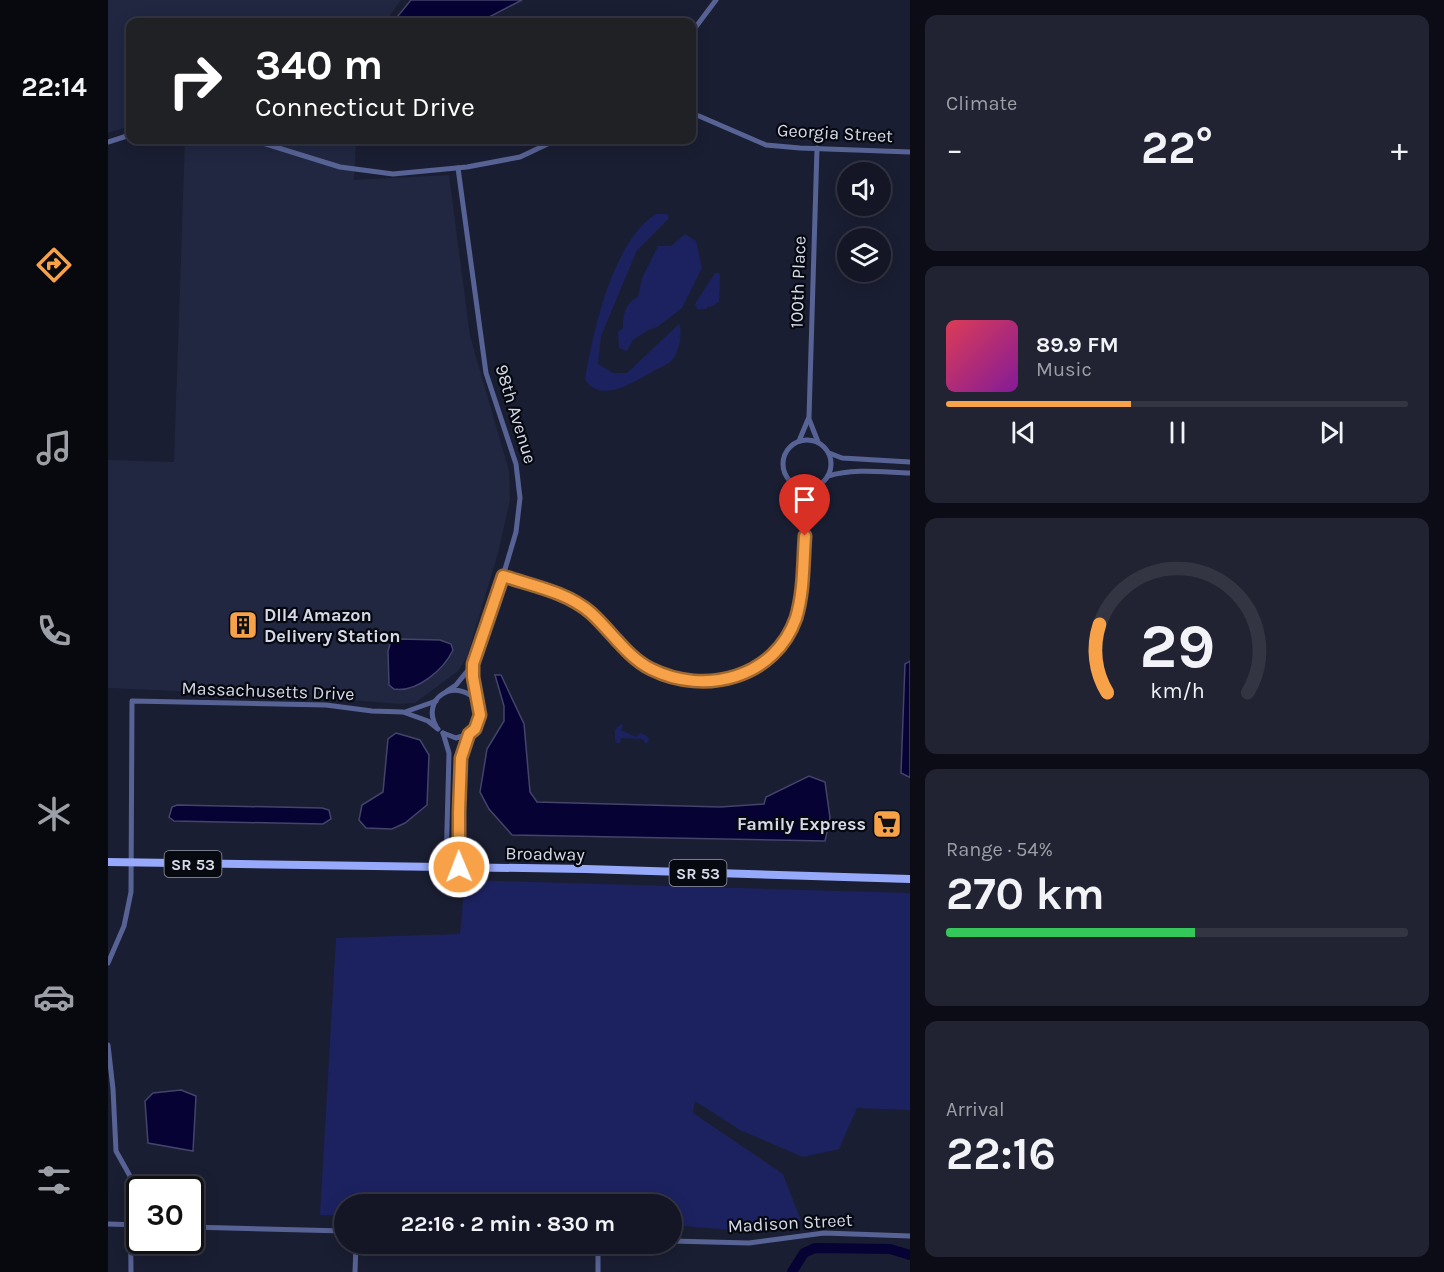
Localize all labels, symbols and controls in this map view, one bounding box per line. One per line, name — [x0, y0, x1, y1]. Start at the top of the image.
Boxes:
text: 340 m — [255, 40, 383, 90]
icon: right — [156, 42, 234, 120]
text: 22:14 — [21, 71, 87, 103]
text: Connecticut Drive — [255, 91, 475, 123]
text: Climate — [946, 92, 1017, 115]
street label: Georgia Street — [776, 119, 894, 147]
text: 22° — [1141, 122, 1213, 174]
text: − — [946, 130, 963, 168]
text: + — [1391, 130, 1408, 168]
map controls — [837, 162, 891, 282]
button: sound — [837, 162, 891, 216]
button: layers — [837, 228, 891, 282]
street label: 100th Place — [785, 235, 811, 329]
icon: directions — [33, 244, 75, 286]
text: 89.9 FM — [1036, 332, 1119, 358]
text: Music — [1036, 358, 1092, 381]
street label: 98th Avenue — [490, 362, 542, 466]
icon: previous — [1007, 416, 1040, 449]
icon: pause — [1161, 416, 1194, 449]
icon: next — [1315, 416, 1348, 449]
icon: music — [33, 427, 75, 469]
pin — [779, 474, 830, 536]
icon: arrive — [788, 483, 821, 516]
place label: DII4 Amazon Delivery Station — [264, 604, 400, 647]
building icon: DII4 Amazon Delivery Station — [227, 609, 259, 641]
icon: phone — [33, 610, 75, 652]
text: 29 — [1139, 610, 1215, 683]
street label: Massachusetts Drive — [181, 677, 355, 705]
text: km/h — [1150, 678, 1204, 703]
icon: climate — [33, 793, 75, 835]
supermarket icon: Family Express — [871, 808, 903, 840]
place label: Family Express — [737, 813, 866, 835]
position arrow — [427, 835, 491, 899]
text: Range · 54% — [946, 838, 1053, 861]
street label: Broadway — [505, 842, 586, 866]
road number: SR 53 — [164, 851, 221, 877]
road number: SR 53 — [670, 860, 726, 886]
text: 270 km — [946, 868, 1105, 920]
icon: car — [33, 976, 75, 1018]
text: Arrival — [946, 1098, 1005, 1121]
text: 22:16 — [946, 1128, 1056, 1180]
icon: filters — [33, 1159, 75, 1201]
speed limit sign: 30 — [126, 1176, 204, 1254]
street label: Madison Street — [727, 1209, 853, 1237]
text: 22:16 · 2 min · 830 m — [401, 1211, 615, 1237]

